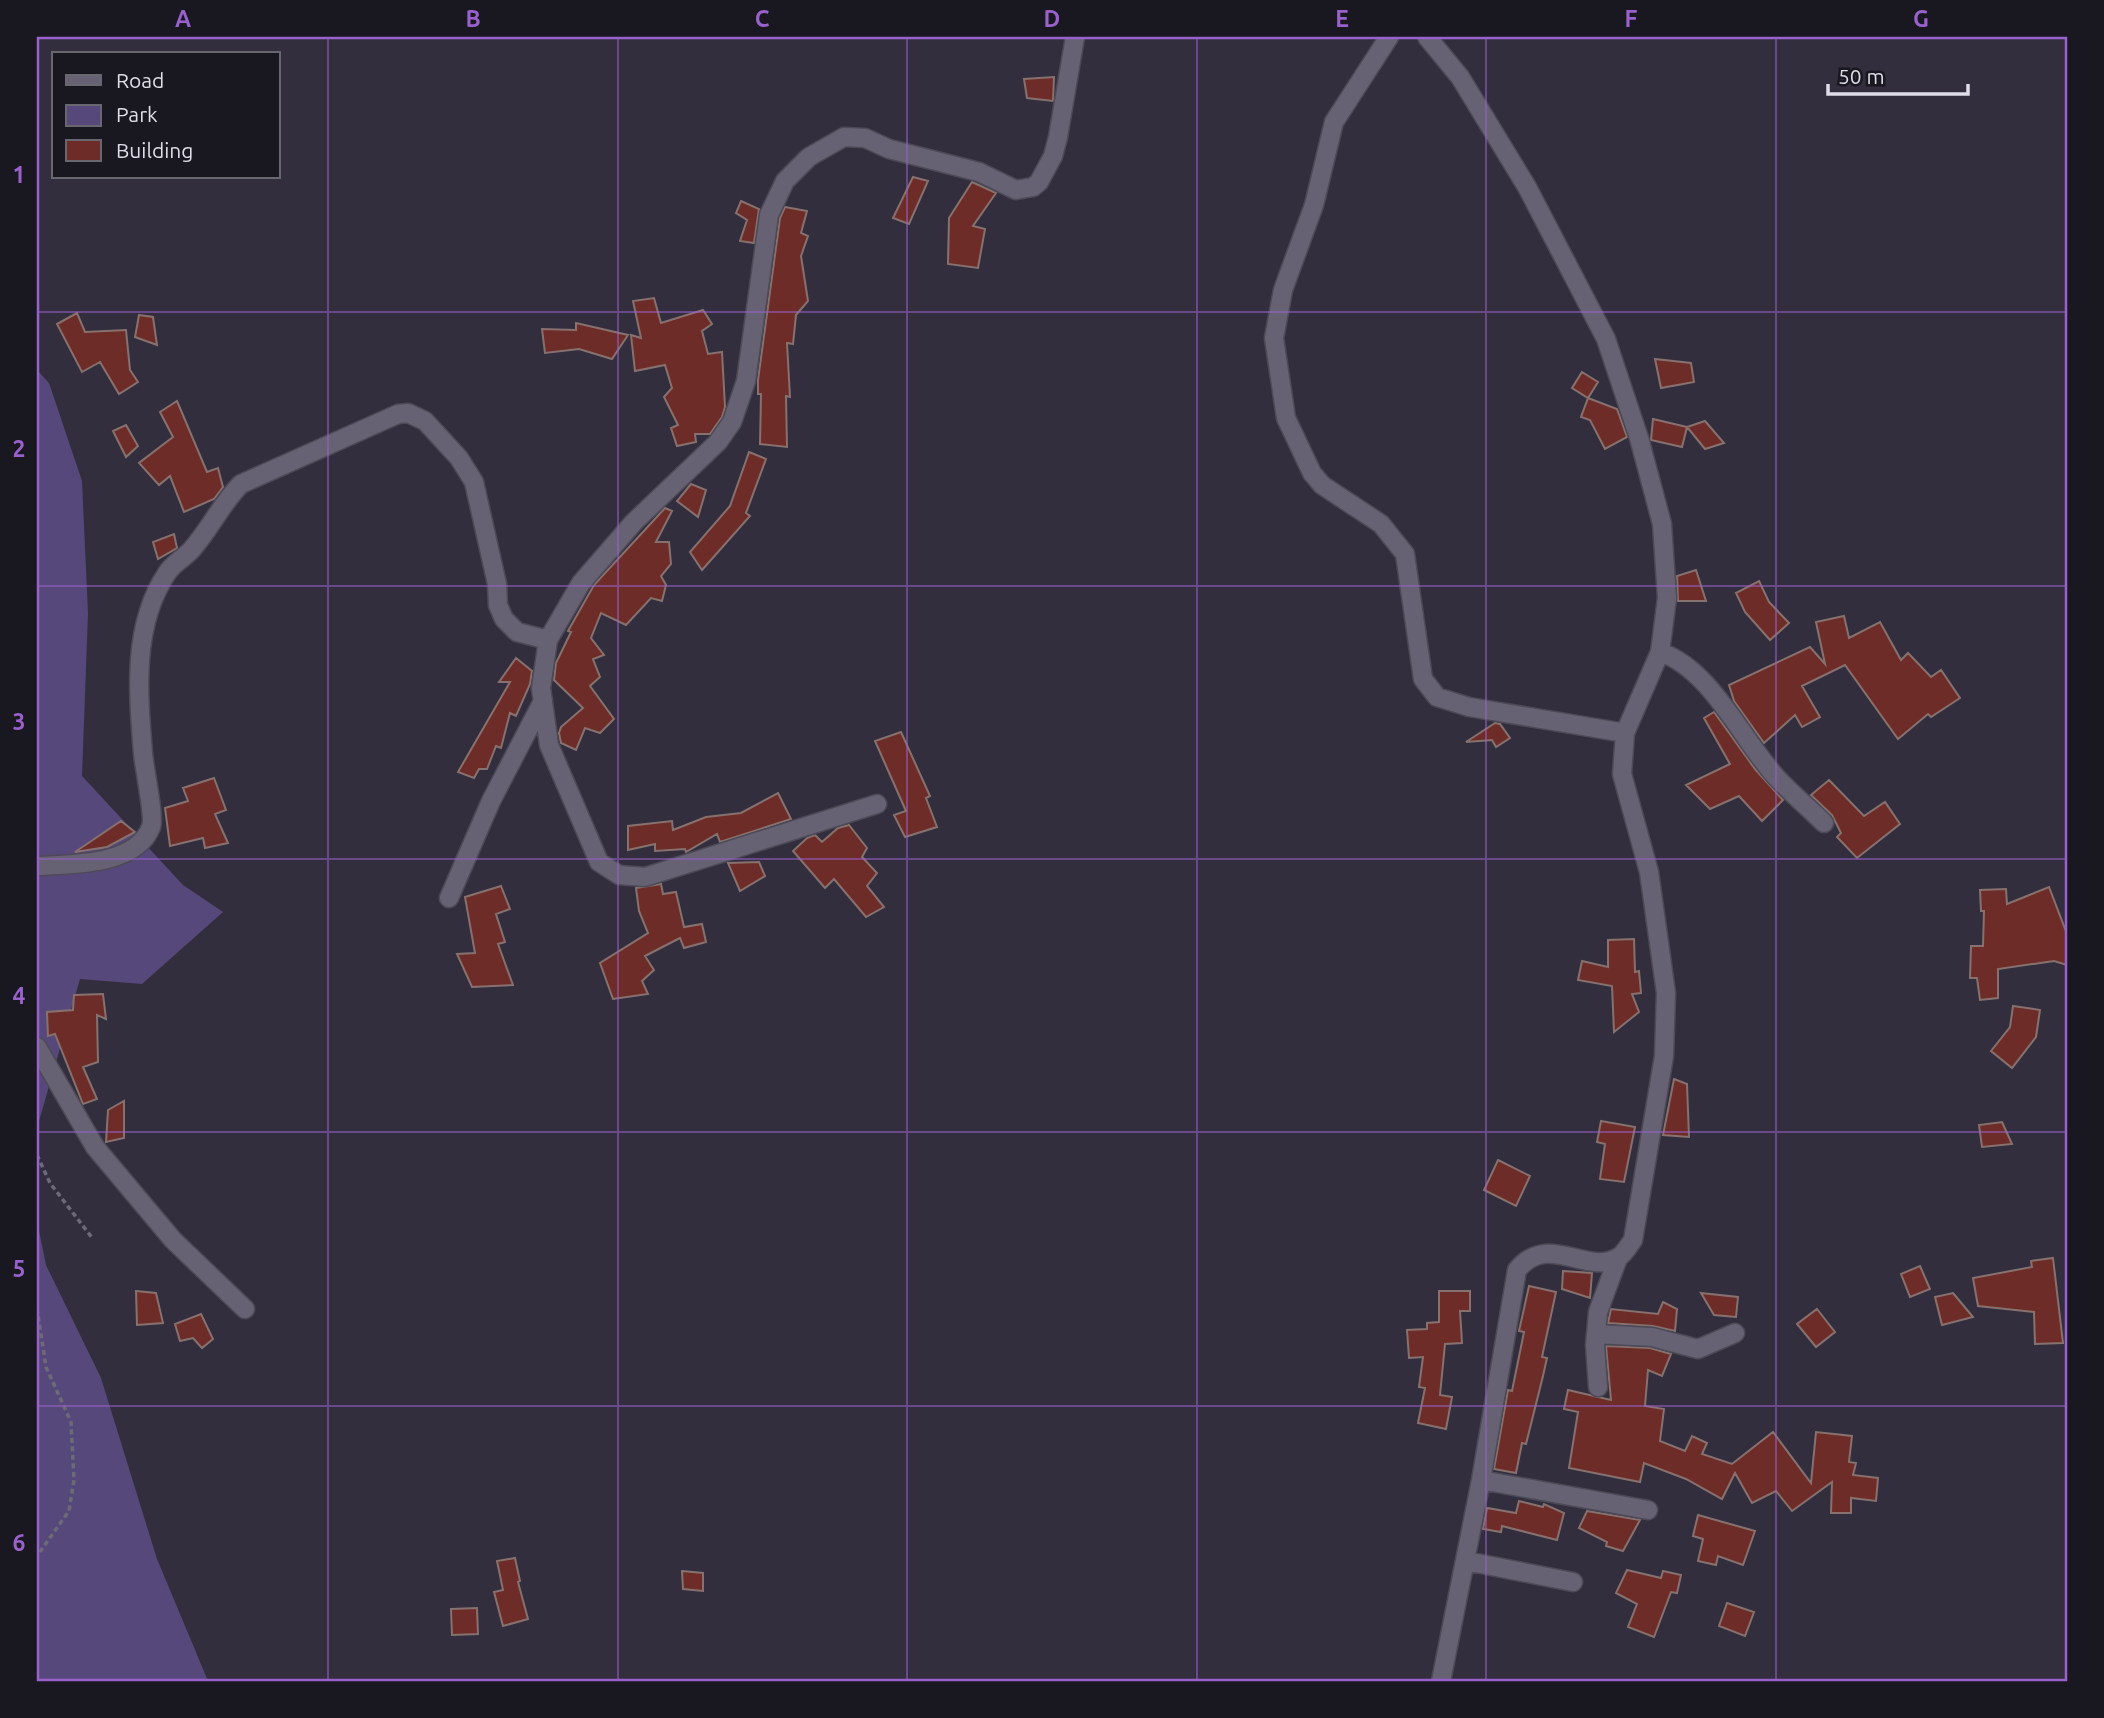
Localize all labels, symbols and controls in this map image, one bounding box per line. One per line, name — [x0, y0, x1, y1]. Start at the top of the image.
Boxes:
text: A — [175, 6, 191, 31]
text: B — [465, 6, 481, 31]
text: C — [755, 6, 770, 31]
text: D — [1044, 6, 1060, 31]
text: E — [1335, 6, 1349, 31]
text: F — [1625, 6, 1638, 31]
text: G — [1913, 6, 1929, 31]
legend — [52, 52, 280, 178]
scale bar — [1828, 52, 1968, 96]
text: 50 m — [1838, 64, 1885, 88]
text: Road — [116, 68, 164, 92]
text: Park — [116, 102, 158, 126]
text: Building — [116, 138, 193, 162]
text: 1 — [13, 162, 25, 187]
text: 2 — [13, 436, 25, 461]
text: 3 — [13, 709, 25, 734]
text: 4 — [13, 983, 26, 1008]
text: 5 — [13, 1256, 25, 1281]
text: 6 — [13, 1530, 26, 1555]

